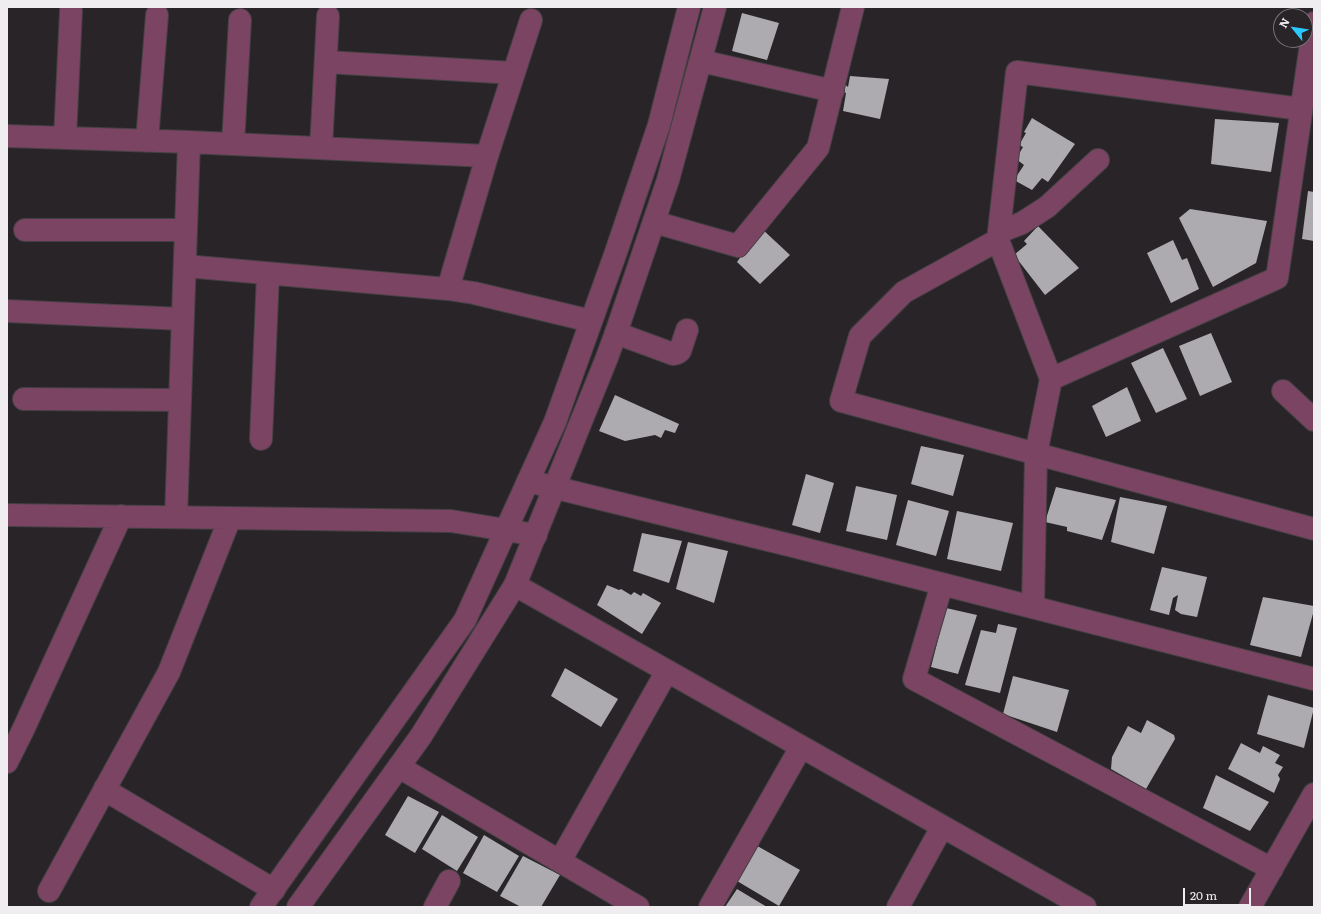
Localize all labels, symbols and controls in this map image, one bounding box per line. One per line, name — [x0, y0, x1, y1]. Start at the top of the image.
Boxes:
north arrow — [1273, 8, 1313, 48]
text: N — [1274, 15, 1293, 31]
scale bar — [1185, 880, 1253, 906]
text: 20 m — [1190, 886, 1217, 904]

